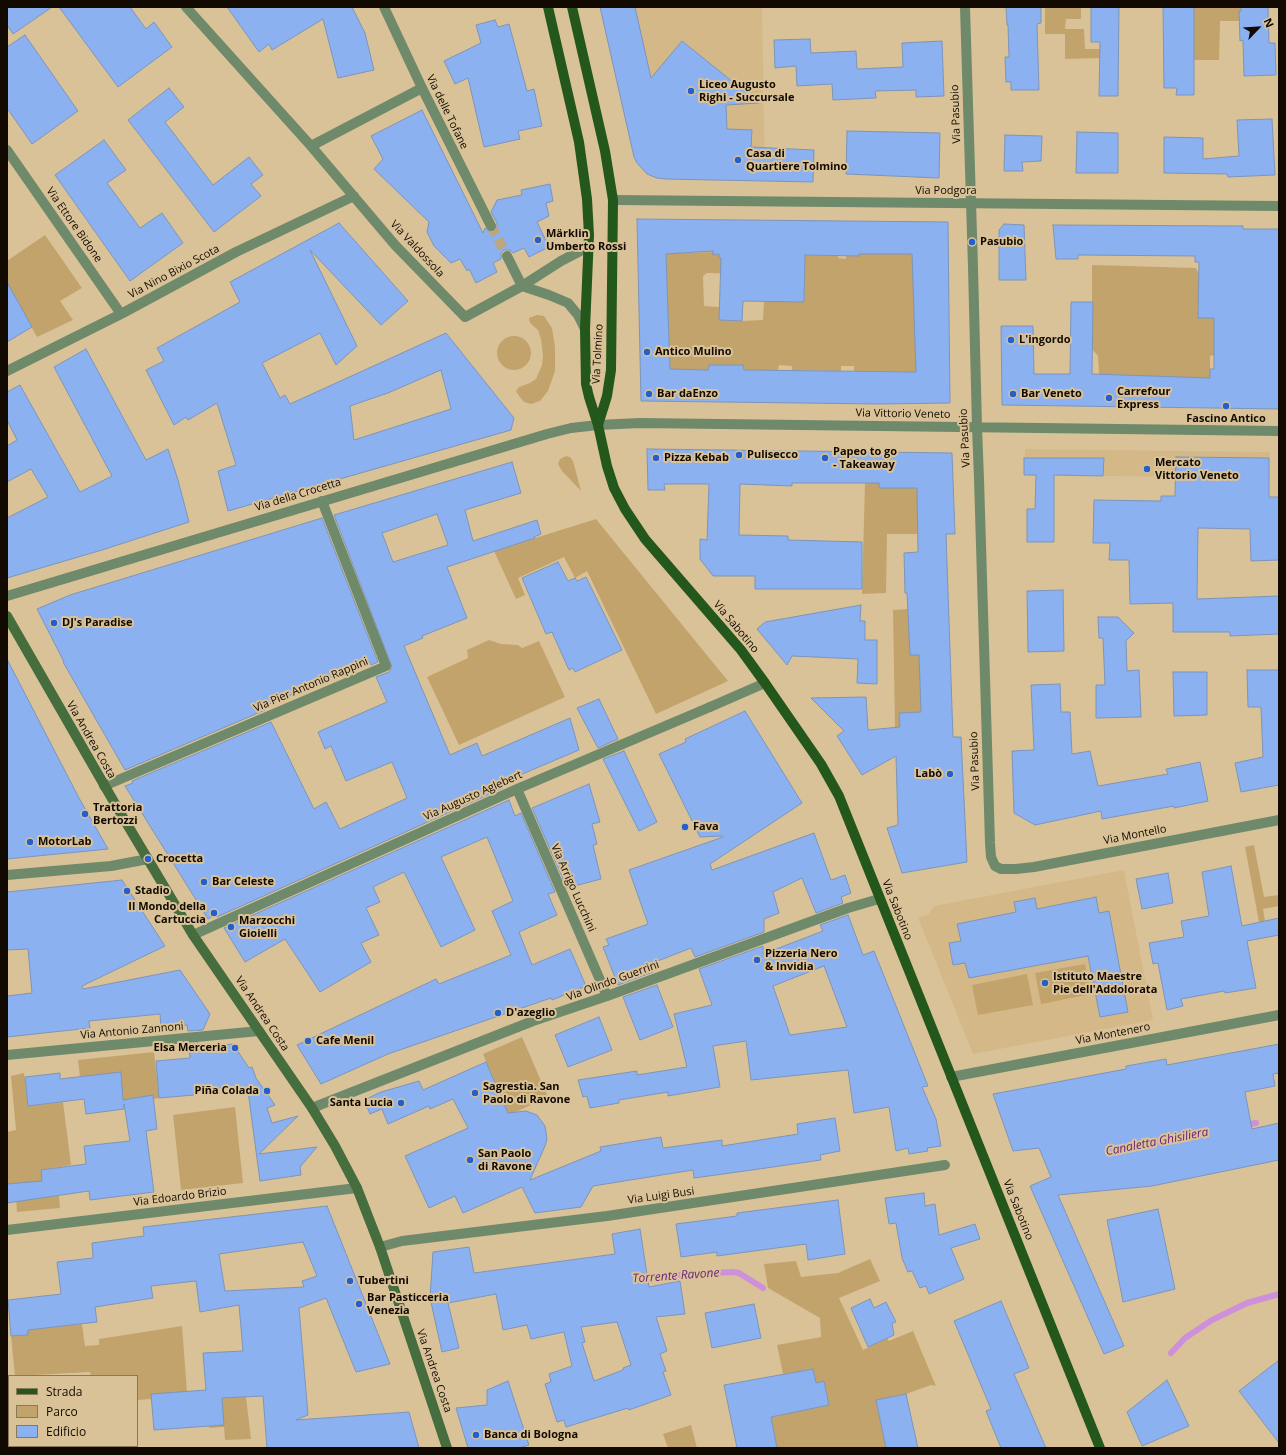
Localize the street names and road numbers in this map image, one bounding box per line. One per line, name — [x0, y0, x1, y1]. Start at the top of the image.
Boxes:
street label: Via delle Tofane — [423, 73, 471, 151]
street label: Via Pasubio — [948, 84, 964, 144]
street label: Via Podgora — [915, 184, 977, 198]
street label: Via Ettore Bidone — [43, 185, 105, 265]
street label: Via Valdossola — [387, 218, 447, 280]
street label: Via Nino Bixio Scota — [126, 242, 222, 302]
street label: Via Tolmino — [590, 324, 606, 384]
street label: Via Vittorio Veneto — [855, 407, 951, 421]
street label: Via Pasubio — [957, 408, 973, 468]
street label: Via della Crocetta — [253, 476, 343, 514]
street label: Via Sabotino — [710, 598, 762, 656]
street label: Via Pier Antonio Rappini — [252, 655, 370, 715]
street label: Via Andrea Costa — [63, 699, 119, 781]
street label: Via Pasubio — [967, 731, 983, 791]
street label: Via Augusto Aglebert — [422, 768, 524, 824]
street label: Via Montello — [1102, 822, 1168, 848]
street label: Via Arrigo Lucchini — [548, 842, 598, 934]
street label: Via Sabotino — [879, 878, 915, 942]
street label: Via Olindo Guerrini — [565, 958, 661, 1004]
street label: Via Andrea Costa — [232, 974, 292, 1054]
street label: Via Antonio Zannoni — [80, 1020, 184, 1042]
street label: Via Montenero — [1075, 1020, 1151, 1048]
street label: Via Sabotino — [1000, 1178, 1036, 1242]
street label: Via Edoardo Brizio — [133, 1185, 227, 1209]
street label: Via Luigi Busi — [627, 1185, 695, 1207]
street label: Via Andrea Costa — [414, 1328, 454, 1414]

